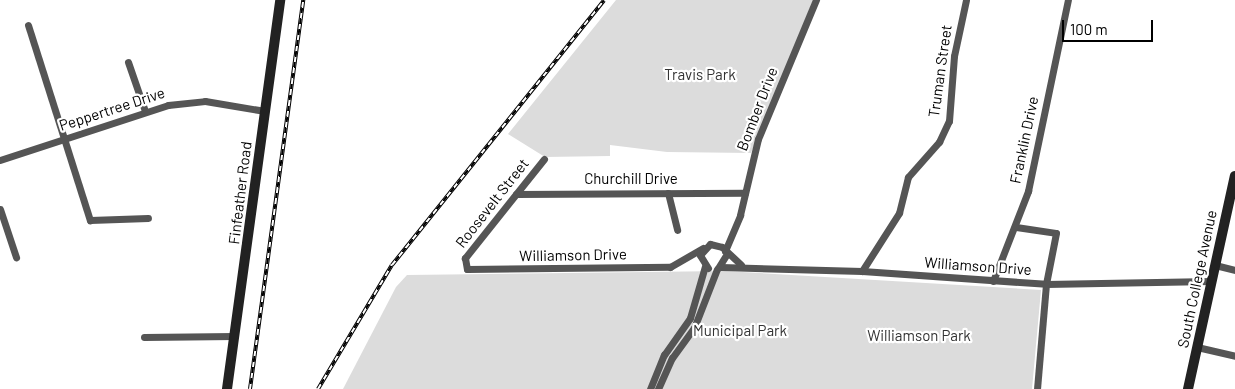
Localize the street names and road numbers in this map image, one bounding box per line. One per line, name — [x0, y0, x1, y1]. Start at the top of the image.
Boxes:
street label: Truman Street — [925, 24, 955, 118]
street label: Bomber Drive — [733, 65, 781, 153]
street label: Peppertree Drive — [57, 83, 167, 135]
street label: Franklin Drive — [1006, 95, 1042, 185]
street label: Finfeather Road — [225, 140, 255, 246]
street label: Roosevelt Street — [452, 155, 532, 251]
street label: Churchill Drive — [584, 170, 678, 188]
street label: South College Avenue — [1174, 208, 1220, 350]
street label: Williamson Drive — [519, 245, 627, 265]
street label: Williamson Drive — [924, 253, 1032, 279]

